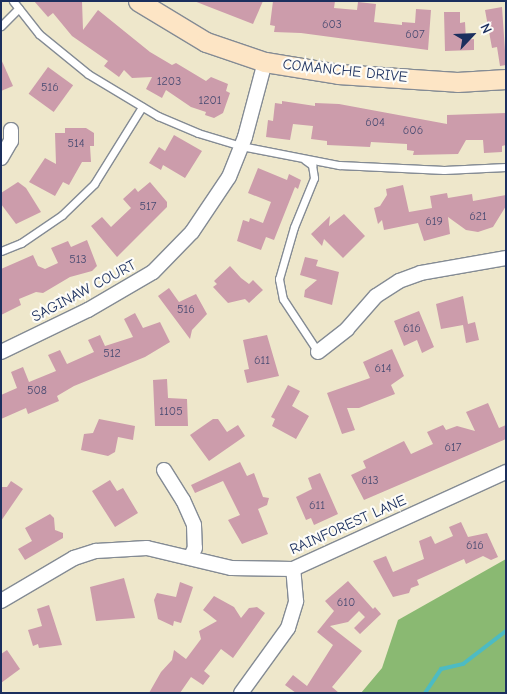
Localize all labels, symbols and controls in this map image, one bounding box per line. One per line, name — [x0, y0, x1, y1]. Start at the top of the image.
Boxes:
north arrow — [447, 10, 497, 60]
house number: 603 — [322, 18, 342, 32]
text: N — [476, 21, 496, 36]
house number: 607 — [405, 28, 425, 42]
street label: COMANCHE DRIVE — [282, 55, 408, 87]
house number: 1203 — [157, 75, 181, 89]
house number: 516 — [41, 81, 59, 95]
house number: 1201 — [198, 94, 222, 108]
house number: 604 — [365, 116, 385, 130]
house number: 606 — [403, 124, 423, 138]
house number: 514 — [67, 137, 85, 151]
house number: 517 — [140, 200, 156, 214]
house number: 621 — [469, 210, 487, 224]
house number: 619 — [425, 215, 443, 229]
house number: 513 — [69, 253, 87, 267]
street label: SAGINAW COURT — [29, 256, 139, 326]
house number: 516 — [177, 303, 195, 317]
house number: 616 — [403, 322, 421, 336]
house number: 512 — [103, 347, 121, 361]
house number: 611 — [254, 354, 270, 368]
house number: 614 — [374, 362, 392, 376]
house number: 508 — [27, 384, 47, 398]
house number: 1105 — [159, 405, 183, 419]
house number: 617 — [445, 441, 461, 455]
house number: 613 — [361, 474, 379, 488]
street label: RAINFOREST LANE — [287, 491, 409, 559]
house number: 611 — [309, 499, 325, 513]
house number: 616 — [466, 539, 484, 553]
house number: 610 — [337, 596, 355, 610]

